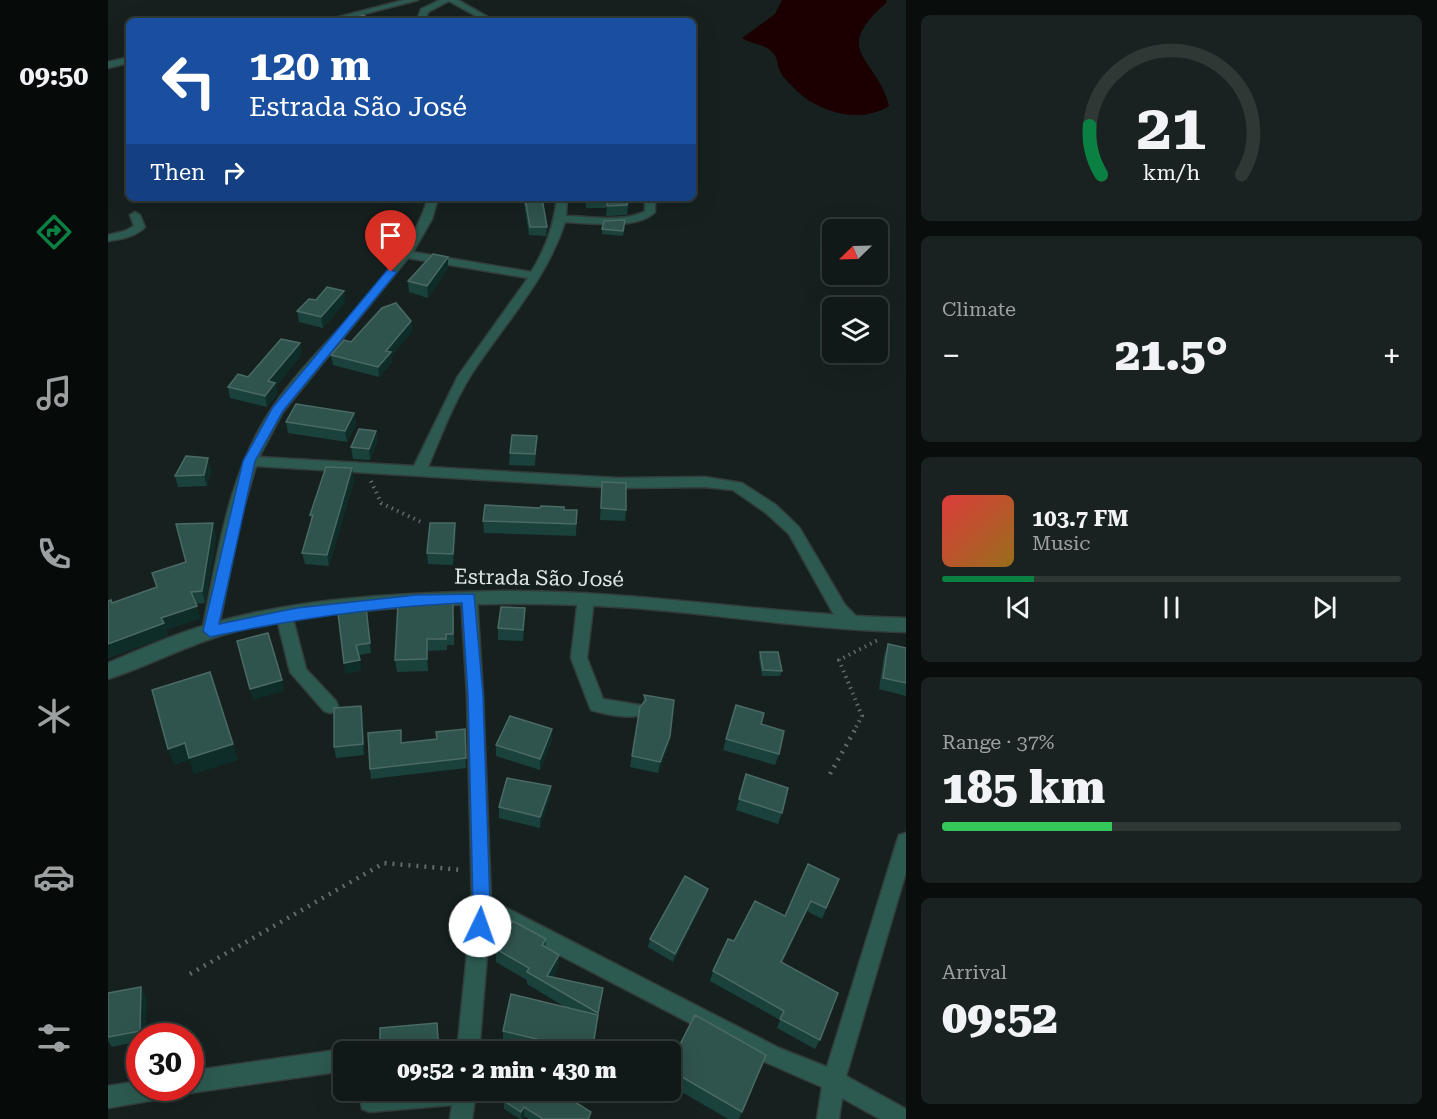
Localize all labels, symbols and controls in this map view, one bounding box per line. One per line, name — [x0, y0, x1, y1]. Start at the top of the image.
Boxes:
text: 120 m — [249, 41, 371, 90]
icon: left — [150, 42, 228, 120]
text: 09:50 — [20, 60, 88, 92]
text: Estrada São José — [249, 91, 467, 123]
text: 21 — [1137, 91, 1206, 164]
icon: right — [217, 156, 250, 189]
text: Then — [150, 160, 205, 185]
text: km/h — [1143, 160, 1200, 185]
pin — [365, 210, 416, 272]
icon: directions — [33, 211, 75, 253]
icon: arrive — [374, 219, 407, 252]
north arrow — [822, 219, 888, 285]
map controls — [822, 219, 888, 363]
button: layers — [822, 297, 888, 363]
text: Climate — [942, 297, 1016, 321]
text: 21.5° — [1115, 328, 1228, 381]
text: − — [942, 336, 960, 375]
text: + — [1383, 336, 1401, 375]
icon: music — [33, 372, 75, 414]
text: 103.7 FM — [1032, 506, 1129, 531]
text: Music — [1032, 531, 1091, 555]
icon: phone — [33, 533, 75, 575]
street label: Estrada São José — [454, 565, 624, 591]
icon: previous — [1002, 591, 1035, 624]
icon: pause — [1155, 591, 1188, 624]
icon: next — [1308, 591, 1341, 624]
icon: climate — [33, 695, 75, 737]
text: Range · 37% — [942, 730, 1054, 754]
text: 185 km — [942, 761, 1105, 814]
icon: car — [33, 856, 75, 898]
position arrow — [448, 894, 512, 958]
text: Arrival — [942, 960, 1007, 984]
text: 09:52 — [942, 991, 1058, 1044]
icon: filters — [33, 1017, 75, 1059]
speed limit sign: 30 — [126, 1023, 204, 1101]
text: 09:52 · 2 min · 430 m — [397, 1058, 617, 1083]

